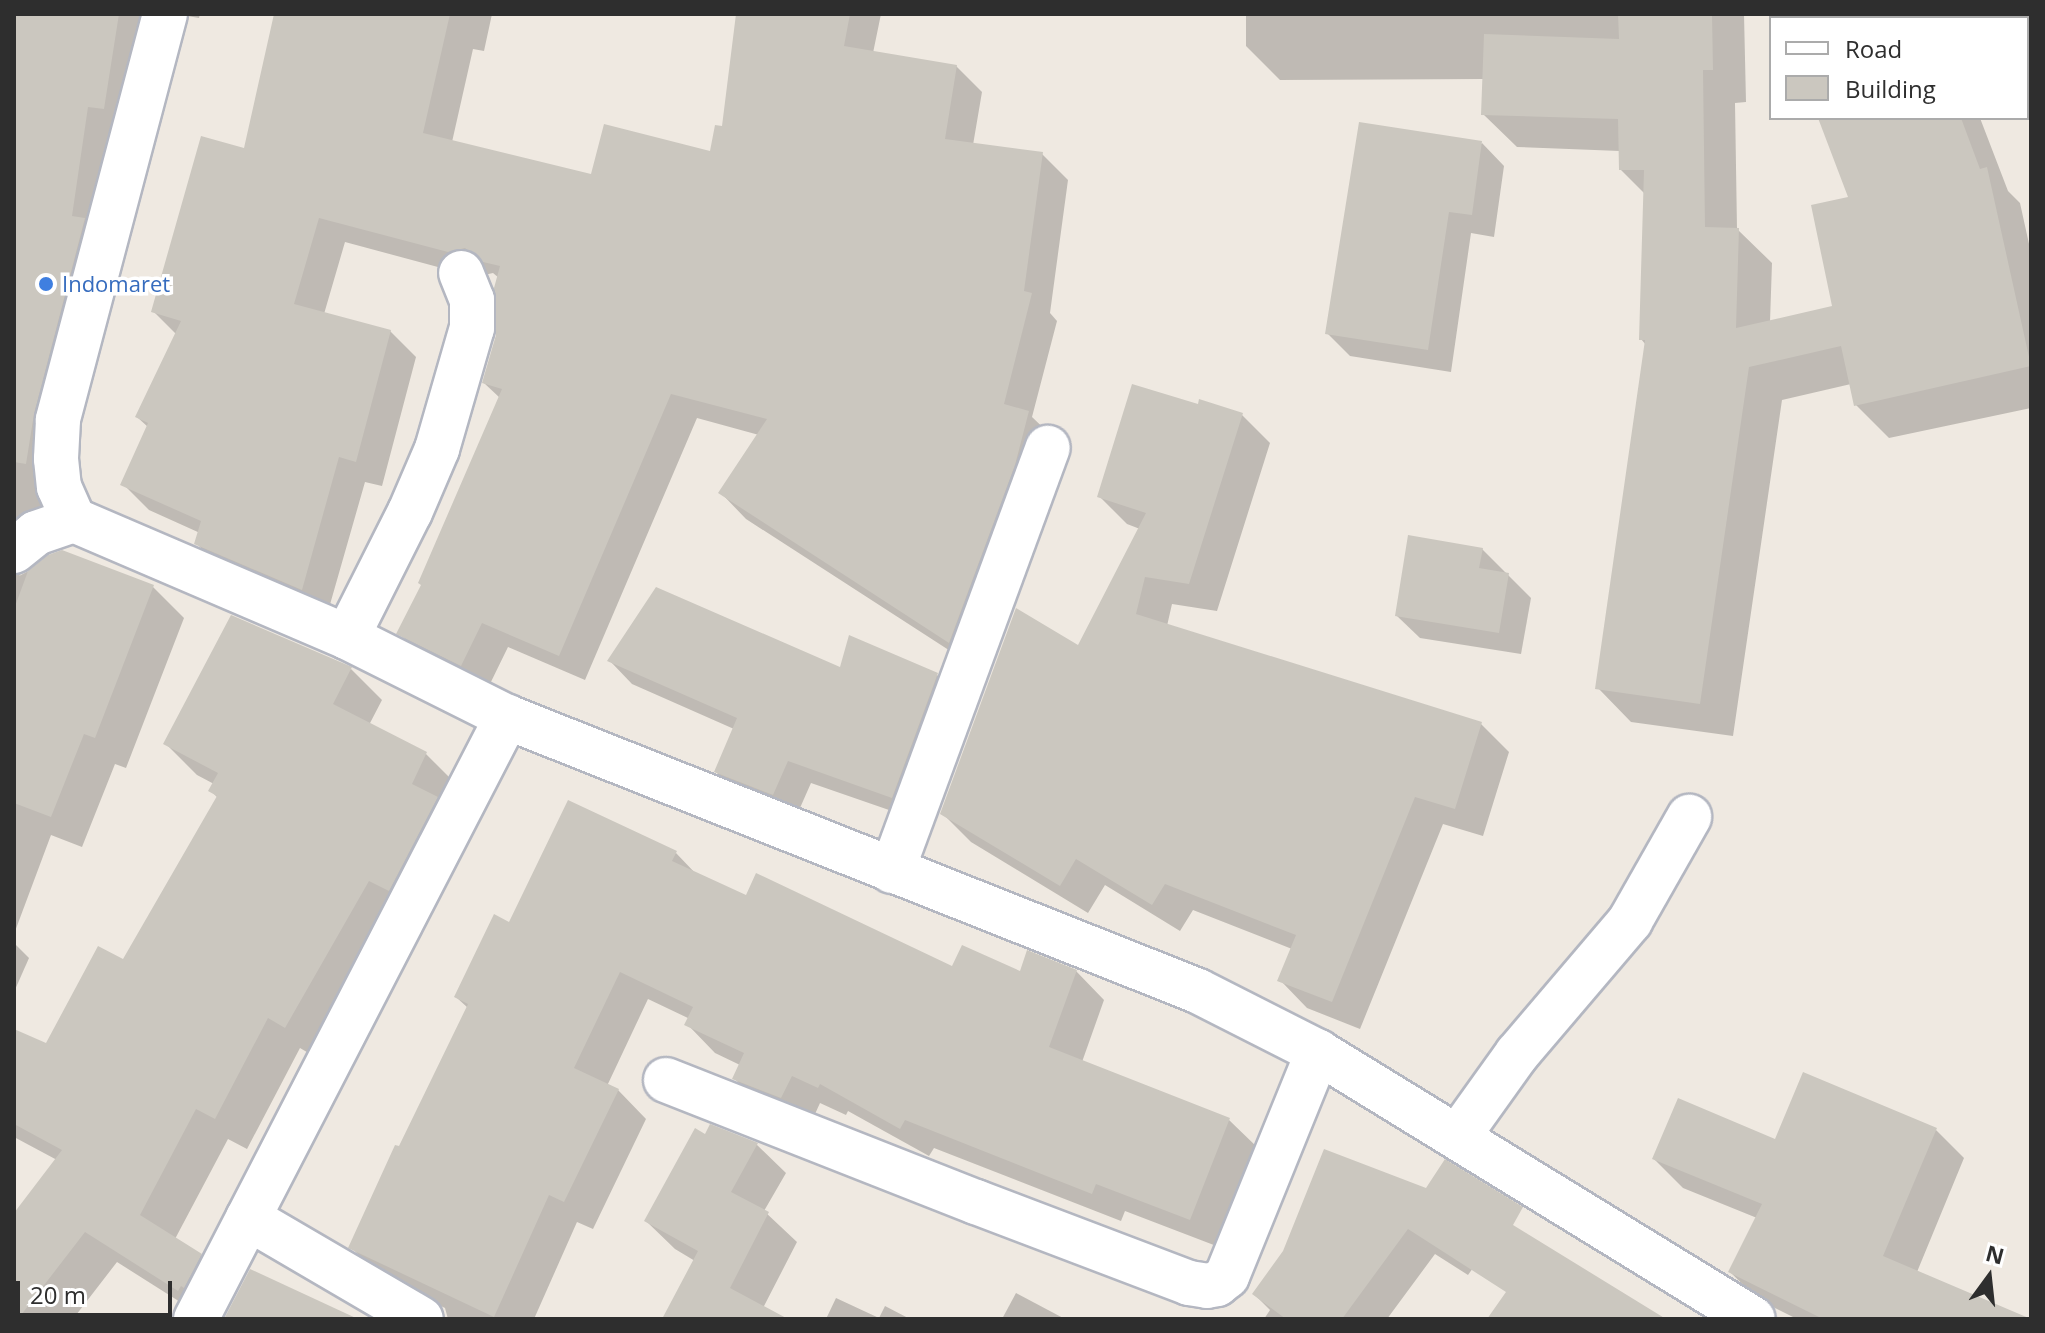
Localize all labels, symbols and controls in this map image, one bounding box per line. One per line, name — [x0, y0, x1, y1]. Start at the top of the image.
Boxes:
legend — [1769, 16, 2029, 120]
text: Road — [1845, 32, 1902, 65]
text: Building — [1845, 72, 1936, 105]
place label: Indomaret — [62, 271, 170, 297]
marker: Indomaret — [37, 275, 55, 293]
north arrow — [1949, 1237, 2029, 1317]
text: N — [1983, 1237, 2008, 1271]
scale bar — [20, 1265, 176, 1315]
text: 20 m — [30, 1278, 86, 1311]

